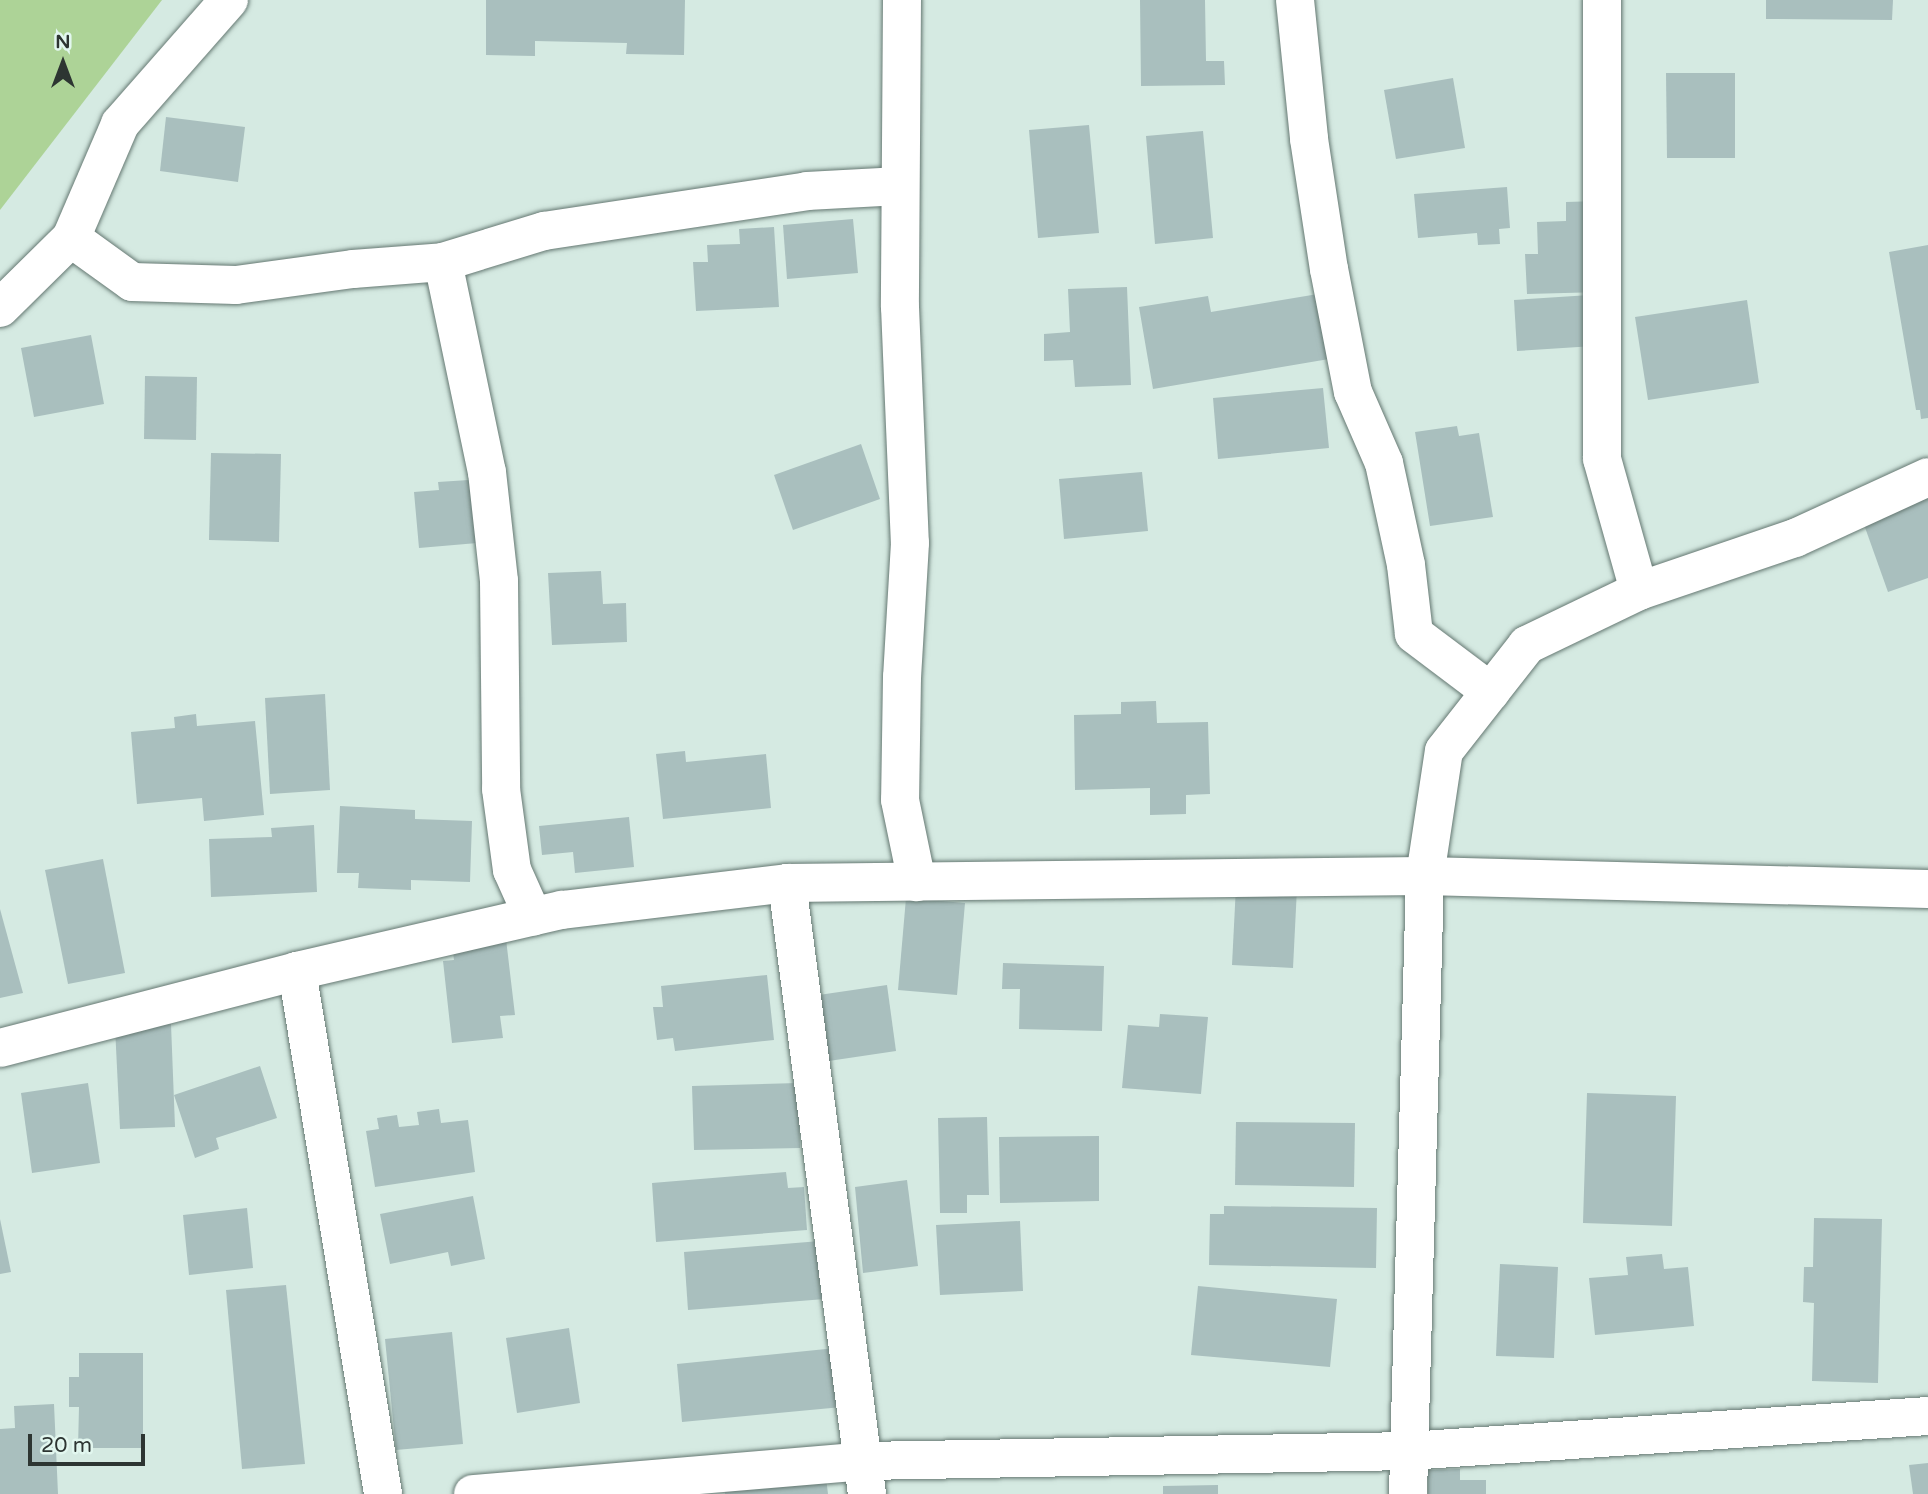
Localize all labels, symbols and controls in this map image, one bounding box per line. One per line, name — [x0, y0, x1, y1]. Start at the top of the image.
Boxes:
north arrow — [28, 28, 98, 98]
text: N — [55, 31, 71, 53]
scale bar — [32, 1420, 149, 1464]
text: 20 m — [41, 1433, 92, 1458]

